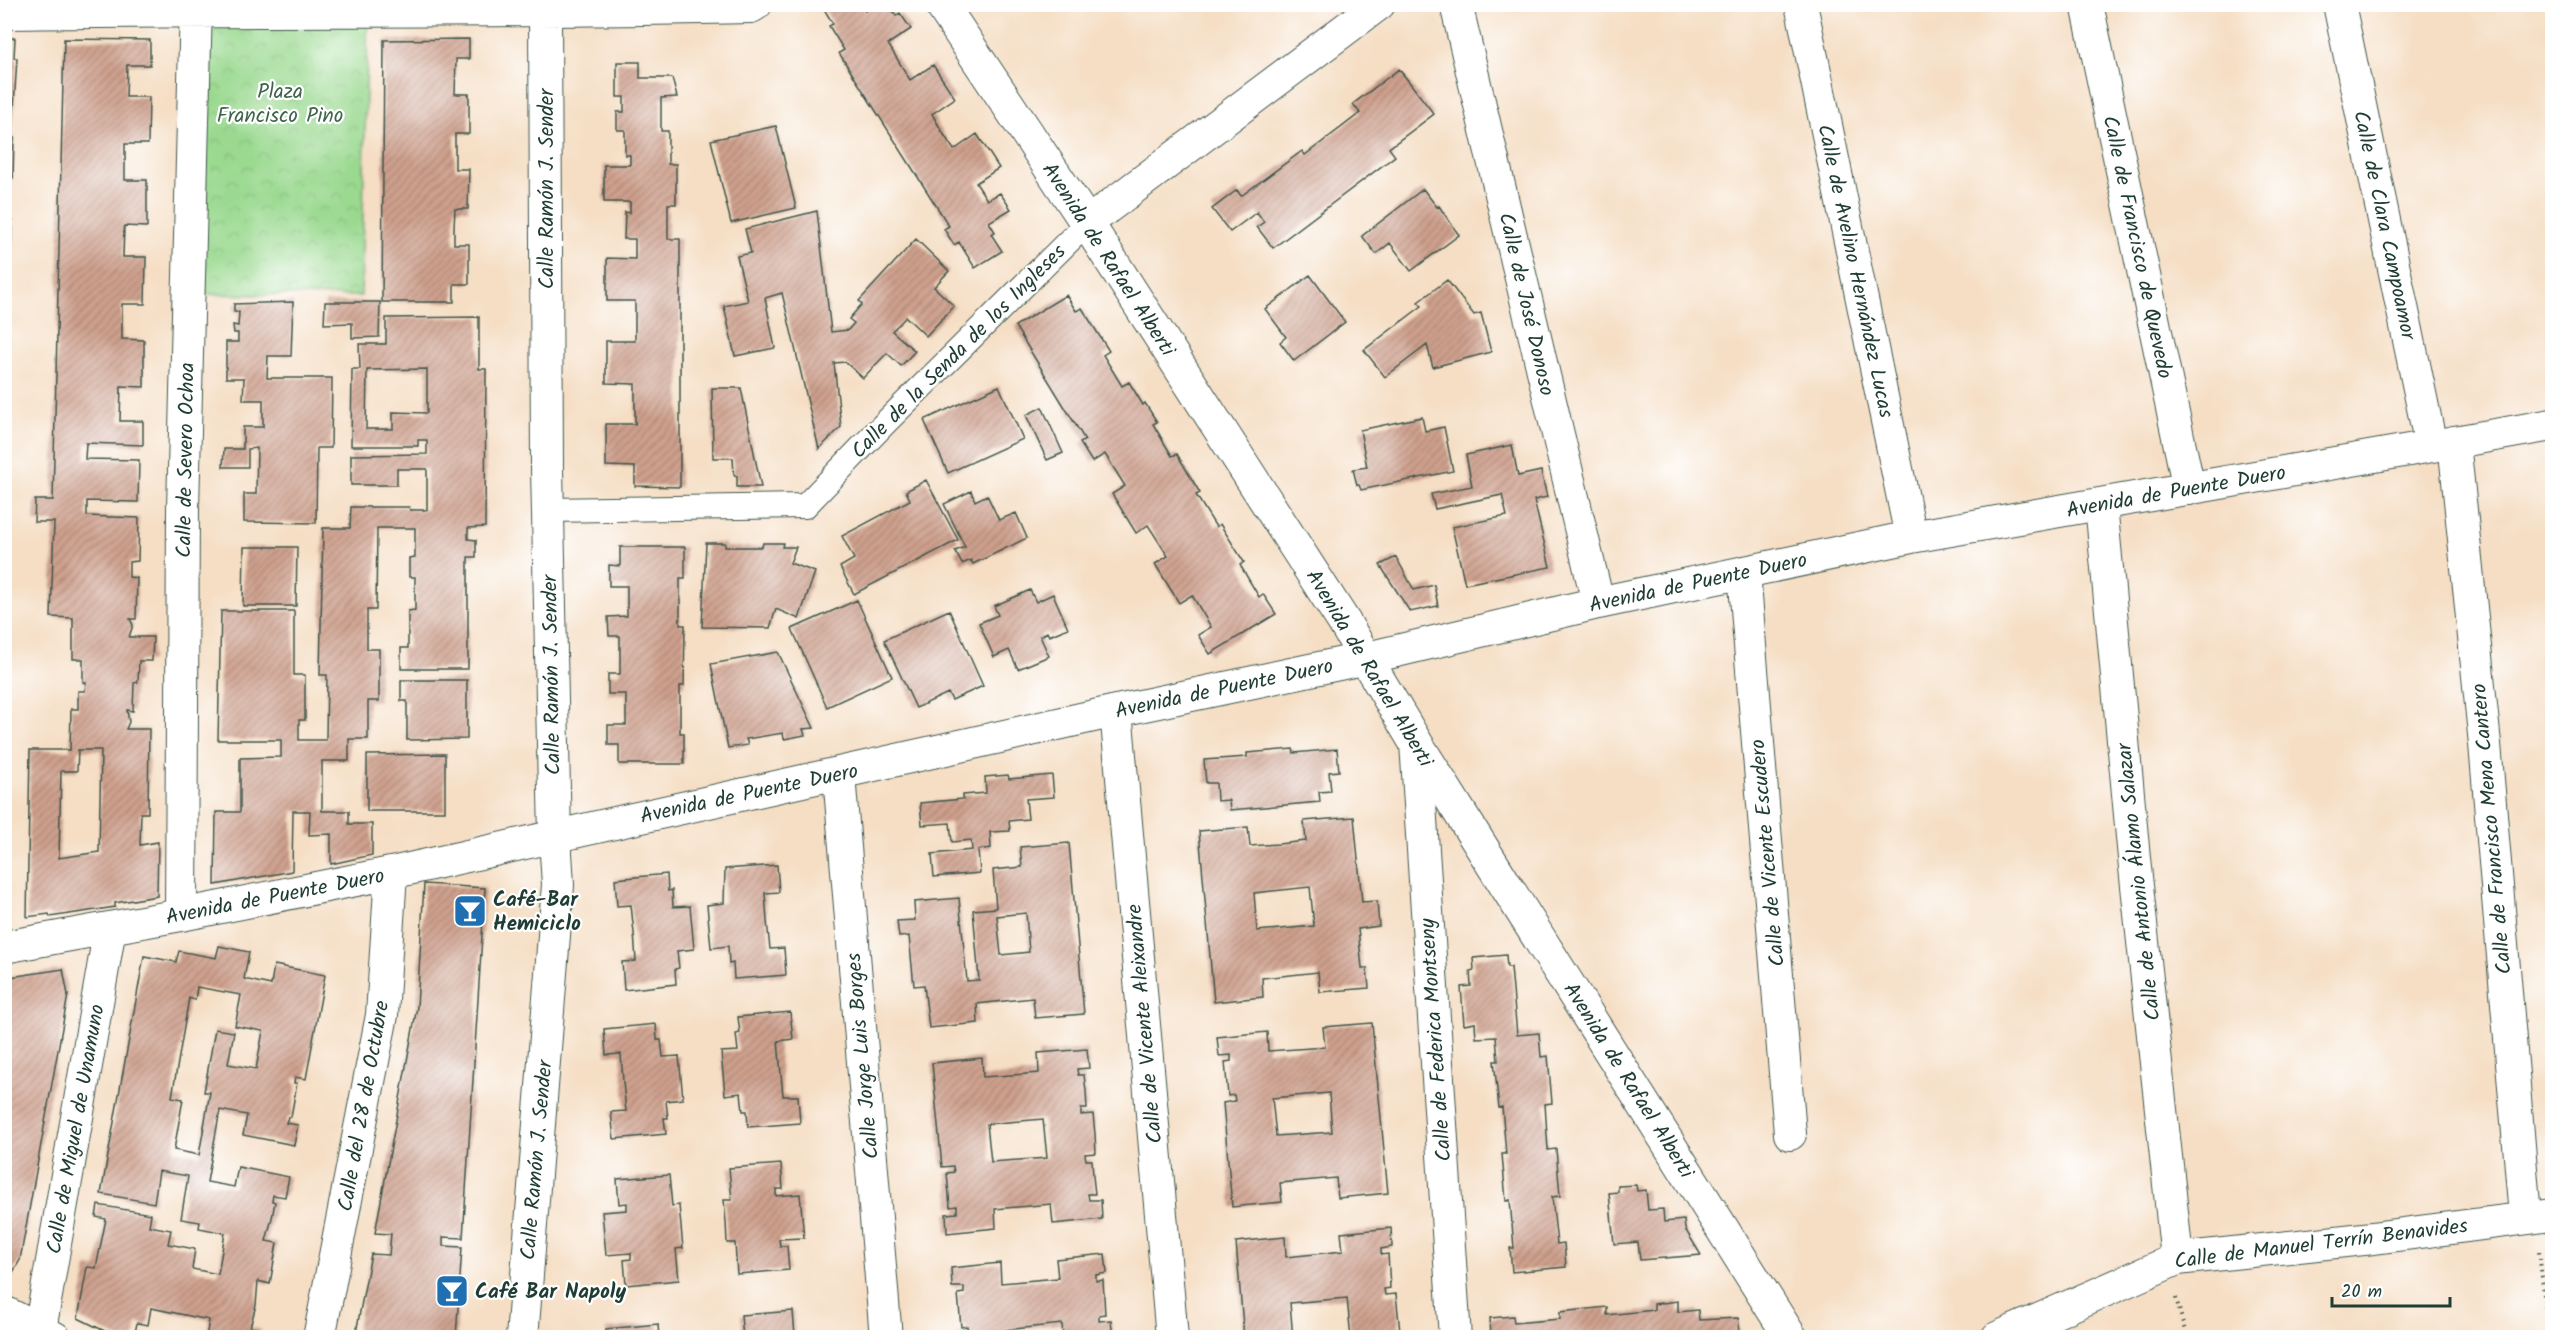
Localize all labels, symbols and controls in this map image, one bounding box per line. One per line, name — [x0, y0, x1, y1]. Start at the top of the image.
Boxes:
park label: Plaza Francisco Pino — [217, 76, 343, 133]
street label: Calle Ramón J. Sender — [531, 88, 564, 289]
street label: Calle de Clara Campoamor — [2343, 108, 2424, 344]
street label: Calle de Francisco de Quevedo — [2093, 113, 2181, 382]
street label: Calle de Avelino Hernández Lucas — [1807, 121, 1902, 421]
street label: Avenida de Rafael Alberti — [1032, 156, 1184, 364]
street label: Calle de José Donoso — [1488, 209, 1563, 399]
street label: Calle de la Senda de los Ingleses — [844, 237, 1074, 467]
street label: Calle de Severo Ochoa — [168, 362, 205, 558]
street label: Avenida de Puente Duero — [2064, 457, 2288, 528]
street label: Avenida de Puente Duero — [1586, 544, 1810, 623]
street label: Avenida de Rafael Alberti — [1296, 564, 1441, 775]
street label: Calle Ramón J. Sender — [534, 573, 571, 775]
street label: Avenida de Puente Duero — [1112, 650, 1336, 729]
street label: Calle de Francisco Mena Cantero — [2463, 682, 2522, 976]
street label: Calle de Vicente Escudero — [1742, 738, 1795, 968]
street label: Calle de Antonio Álamo Salazar — [2108, 740, 2170, 1022]
street label: Avenida de Puente Duero — [637, 755, 861, 834]
street label: Avenida de Puente Duero — [163, 860, 387, 935]
place label: Café-Bar Hemiciclo — [493, 884, 581, 941]
bar icon: Café-Bar Hemiciclo — [452, 893, 488, 929]
street label: Calle de Vicente Aleixandre — [1119, 902, 1172, 1145]
street label: Calle de Federica Montseny — [1412, 917, 1461, 1163]
street label: Calle Jorge Luis Borges — [838, 951, 889, 1160]
street label: Avenida de Rafael Alberti — [1554, 976, 1702, 1186]
street label: Calle del 28 de Octubre — [330, 998, 399, 1214]
street label: Calle de Miguel de Unamuno — [38, 1002, 115, 1257]
street label: Calle Ramón J. Sender — [512, 1058, 563, 1261]
street label: Calle de Manuel Terrín Benavides — [2173, 1210, 2470, 1279]
scale bar — [2332, 1270, 2450, 1308]
bar icon: Café Bar Napoly — [434, 1273, 470, 1309]
place label: Café Bar Napoly — [475, 1276, 626, 1309]
text: 20 m — [2341, 1278, 2382, 1307]

